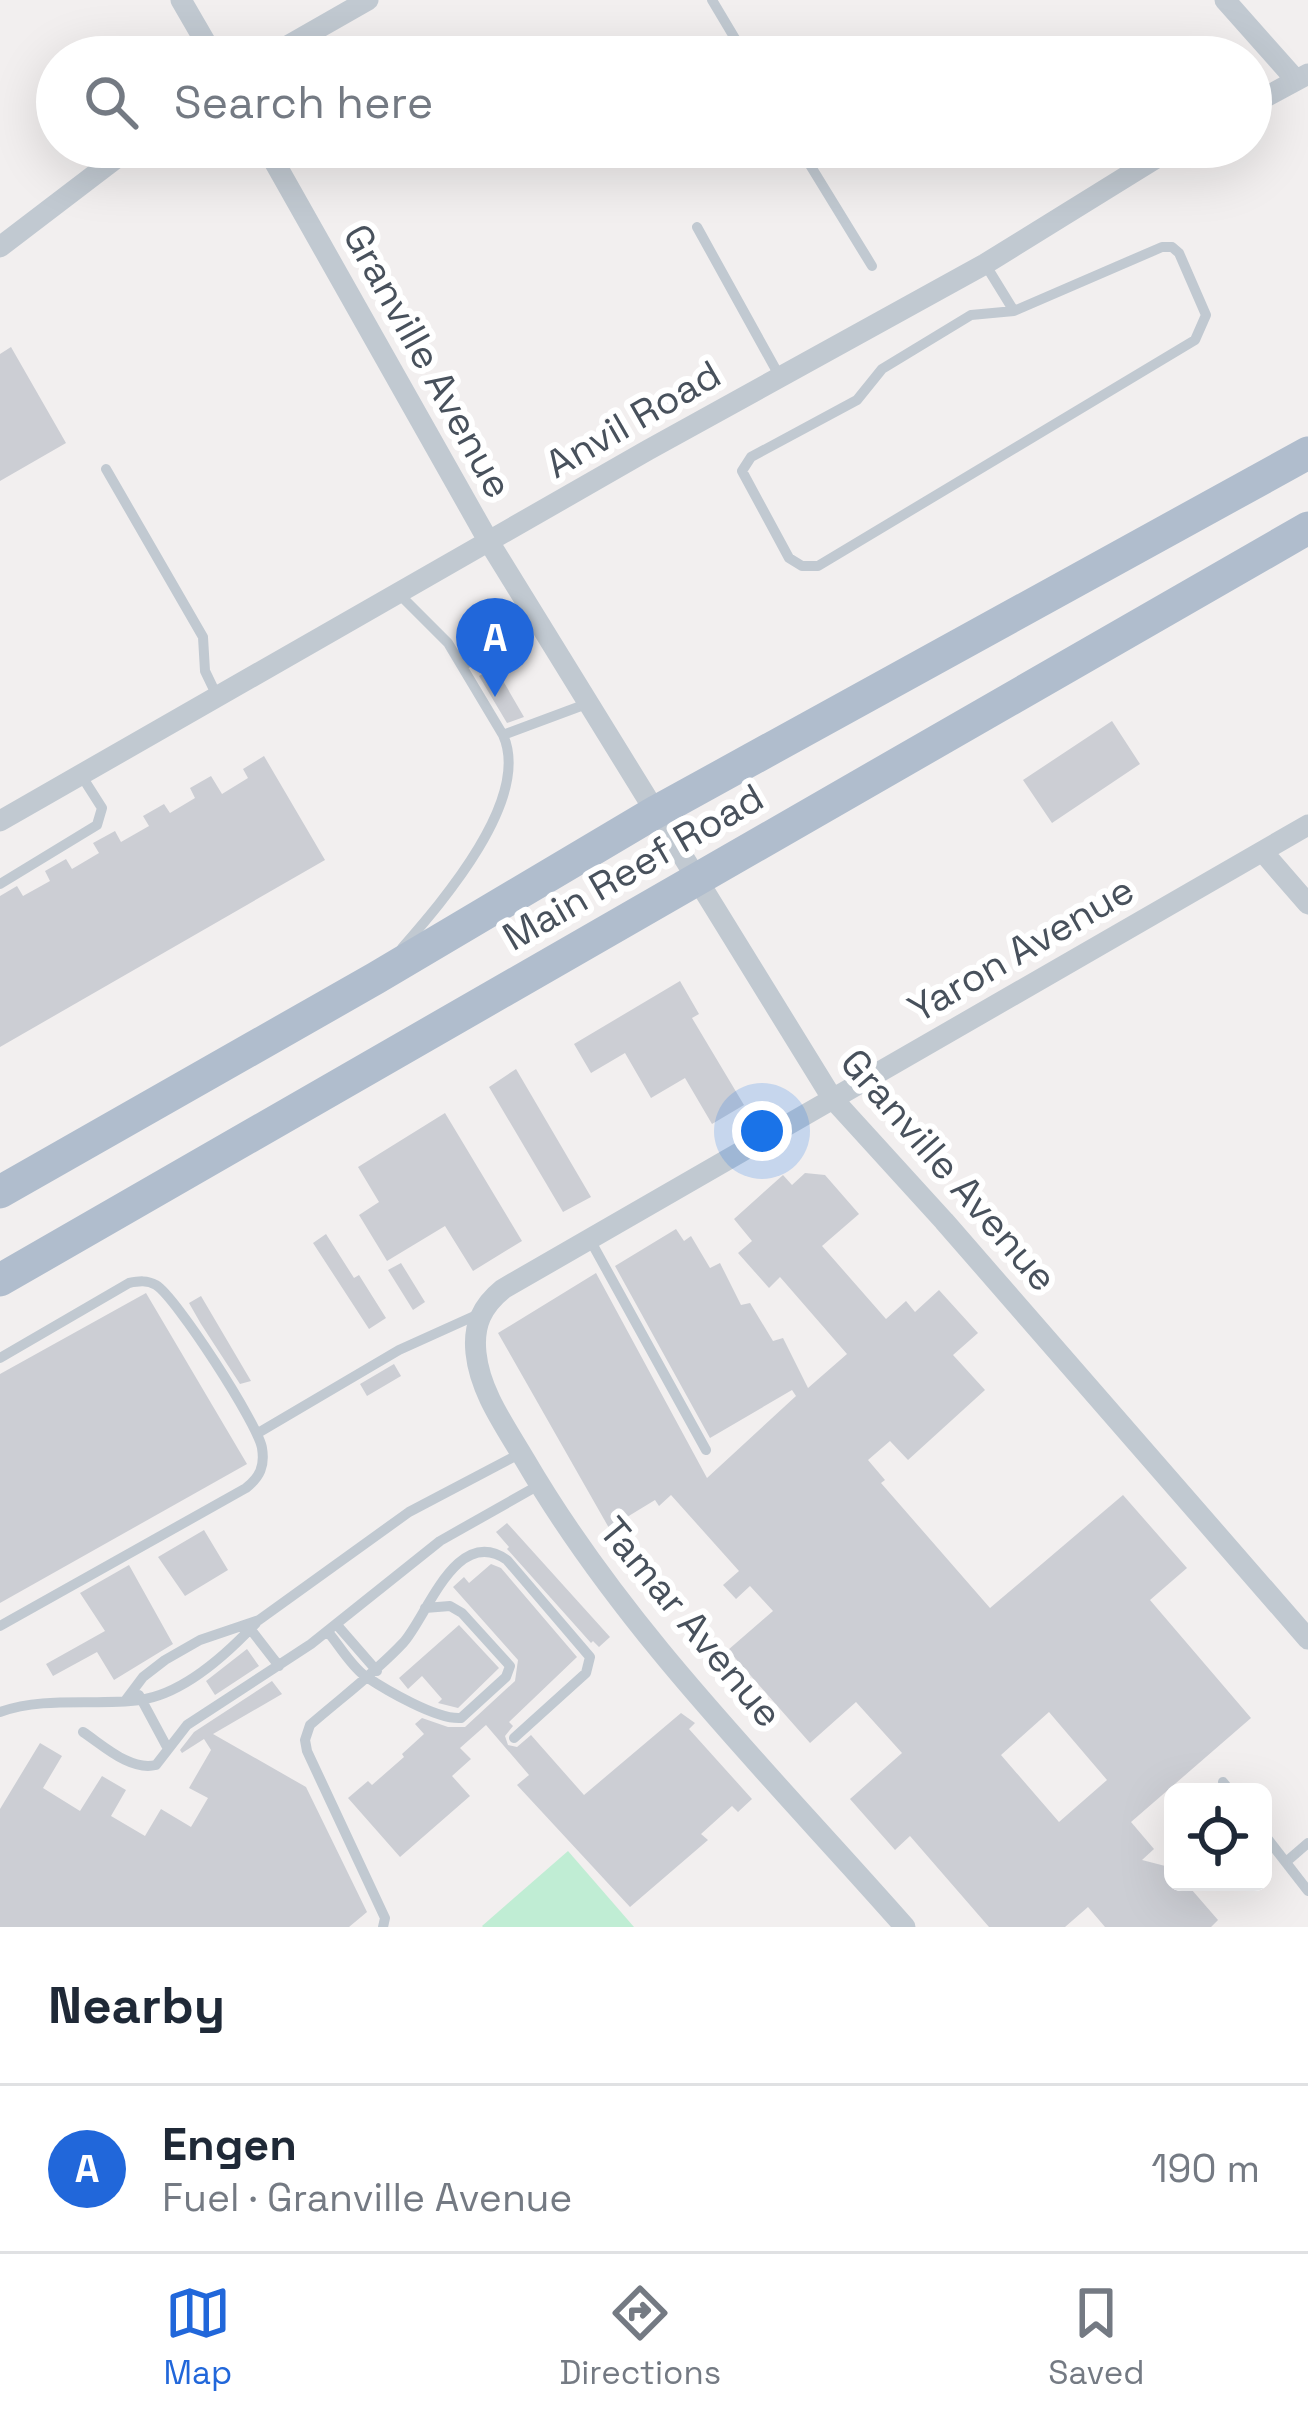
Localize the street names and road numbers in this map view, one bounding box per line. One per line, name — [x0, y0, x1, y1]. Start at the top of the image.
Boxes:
street label: Granville Avenue — [333, 216, 523, 506]
street label: Anvil Road — [537, 349, 729, 489]
street label: Main Reef Road — [494, 773, 772, 961]
street label: Yaron Avenue — [899, 865, 1143, 1033]
street label: Granville Avenue — [830, 1039, 1068, 1301]
street label: Tamar Avenue — [589, 1507, 793, 1737]

